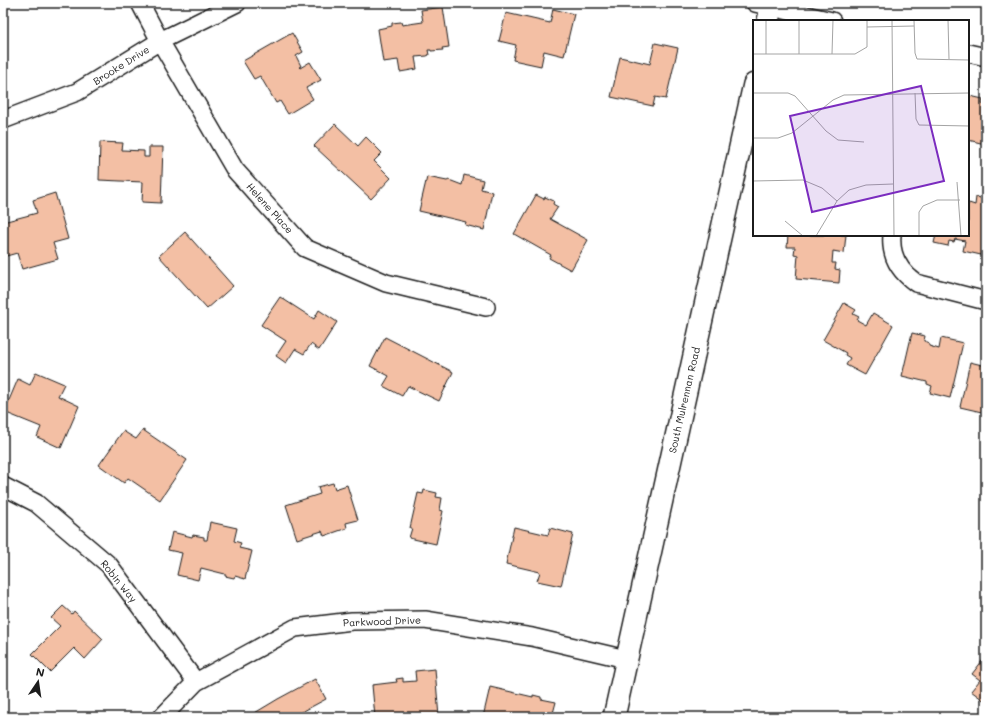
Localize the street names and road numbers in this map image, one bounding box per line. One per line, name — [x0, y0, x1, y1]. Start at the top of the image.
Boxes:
street label: Brooke Drive — [90, 42, 152, 88]
street label: Helene Place — [243, 180, 297, 236]
street label: South Mulrennan Road — [665, 346, 703, 454]
street label: Robin Way — [98, 557, 140, 605]
street label: Parkwood Drive — [343, 613, 421, 629]

